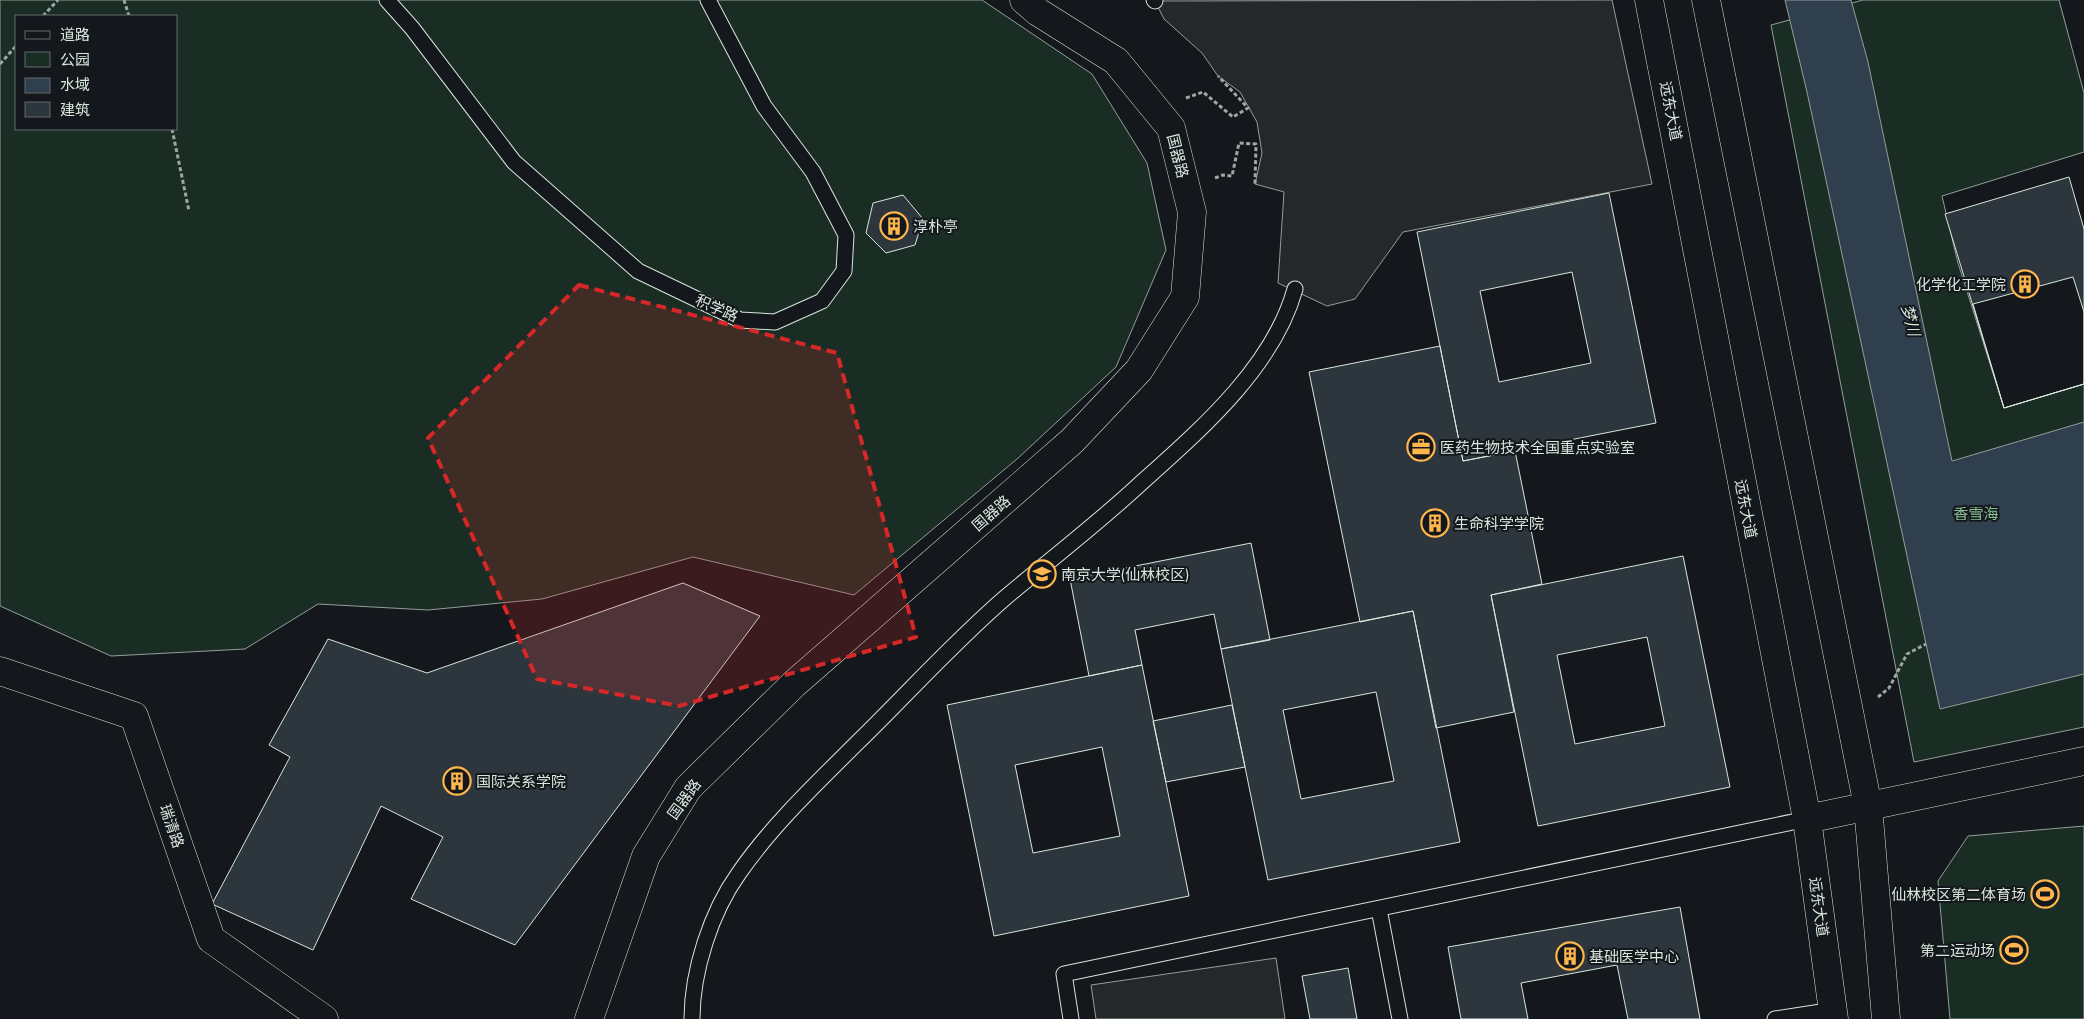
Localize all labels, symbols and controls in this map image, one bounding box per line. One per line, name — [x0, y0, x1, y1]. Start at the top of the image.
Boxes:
legend — [15, 15, 178, 130]
text: 道路 — [60, 23, 90, 46]
text: 公园 — [60, 48, 90, 71]
text: 水域 — [60, 73, 90, 96]
street label: 远东大道 — [1654, 79, 1688, 143]
text: 建筑 — [60, 98, 90, 121]
street label: 国器路 — [1161, 131, 1195, 181]
building icon: 淳朴亭 — [879, 211, 909, 241]
place label: 淳朴亭 — [913, 215, 958, 238]
building icon: 化学化工学院 — [2010, 269, 2040, 299]
place label: 化学化工学院 — [1916, 273, 2006, 296]
street label: 积学路 — [692, 288, 742, 328]
water label: 梦川 — [1895, 302, 1927, 340]
office icon: 医药生物技术全国重点实验室 — [1406, 432, 1436, 462]
place label: 医药生物技术全国重点实验室 — [1440, 436, 1635, 459]
street label: 远东大道 — [1729, 477, 1763, 541]
street label: 国器路 — [966, 490, 1016, 536]
park label: 香雪海 — [1953, 502, 1999, 525]
building icon: 生命科学学院 — [1420, 508, 1450, 538]
place label: 生命科学学院 — [1454, 512, 1544, 535]
school or university icon: 南京大学(仙林校区) — [1027, 559, 1057, 589]
place label: 南京大学(仙林校区) — [1061, 563, 1189, 586]
building icon: 国际关系学院 — [442, 766, 472, 796]
place label: 国际关系学院 — [476, 770, 566, 793]
street label: 国器路 — [661, 774, 707, 824]
street label: 瑞清路 — [154, 801, 190, 851]
street label: 远东大道 — [1803, 876, 1835, 938]
sports icon: 仙林校区第二体育场 — [2030, 879, 2060, 909]
place label: 仙林校区第二体育场 — [1891, 883, 2026, 906]
sports icon: 第二运动场 — [1999, 935, 2029, 965]
place label: 第二运动场 — [1920, 939, 1995, 962]
building icon: 基础医学中心 — [1555, 941, 1585, 971]
place label: 基础医学中心 — [1589, 945, 1679, 968]

